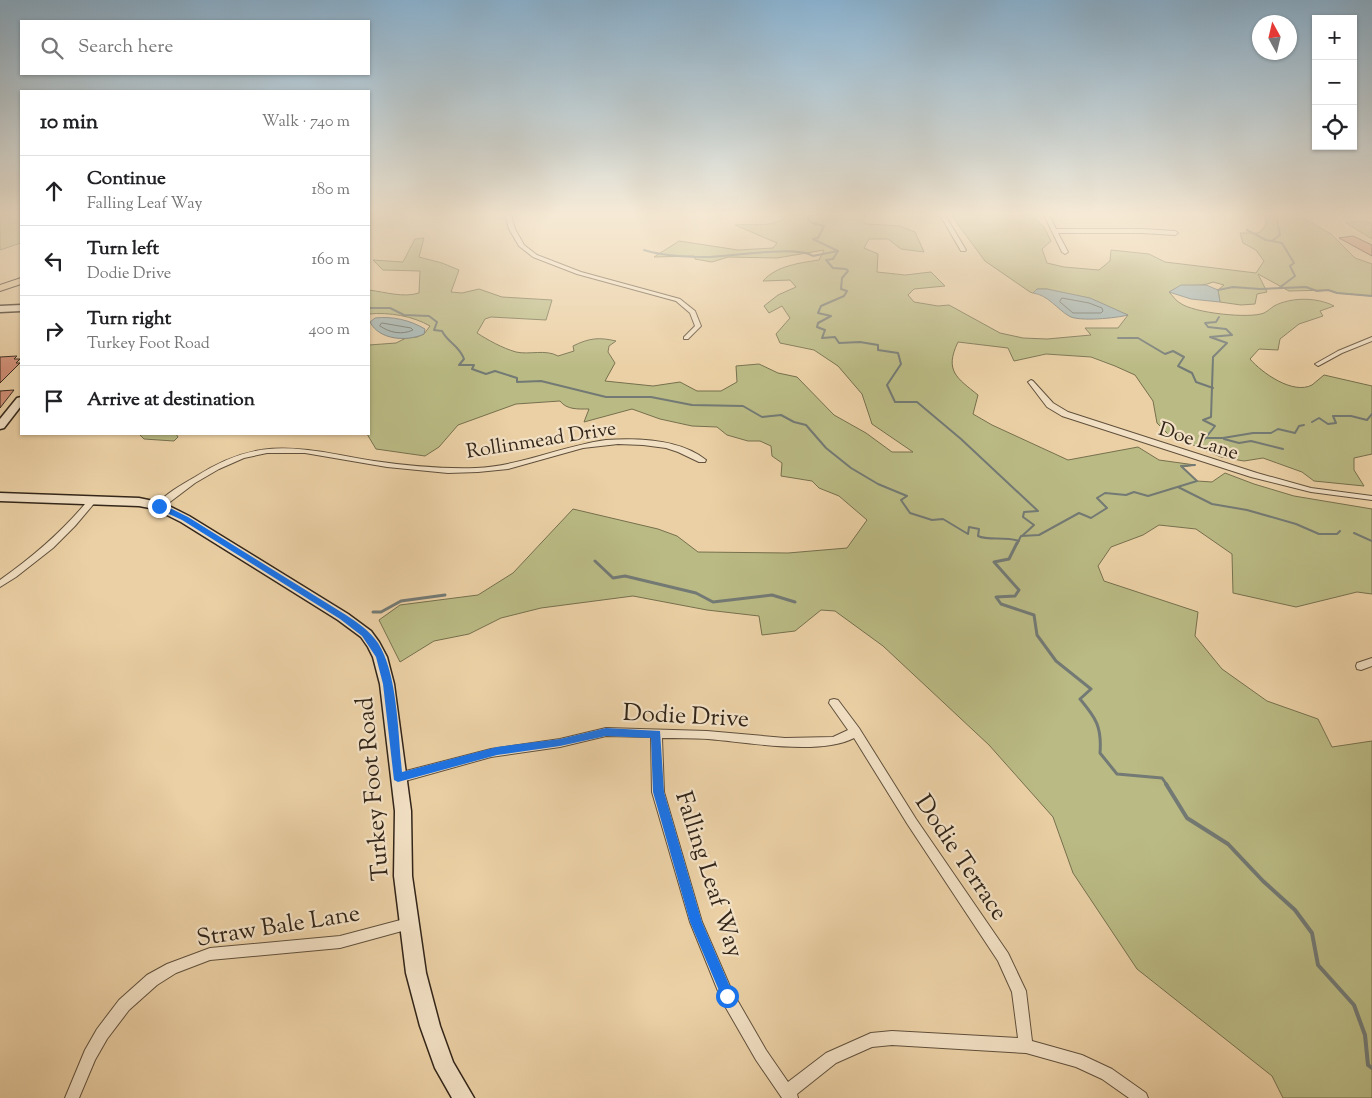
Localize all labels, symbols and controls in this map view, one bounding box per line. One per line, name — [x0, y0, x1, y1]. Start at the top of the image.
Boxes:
north arrow — [1252, 15, 1297, 60]
map controls — [1312, 15, 1357, 150]
button: + — [1312, 15, 1357, 60]
search box — [20, 20, 370, 75]
icon: search — [38, 34, 66, 62]
text: Search here — [78, 34, 173, 61]
button: − — [1312, 60, 1357, 105]
button: locate — [1312, 105, 1357, 150]
text: 10 min — [40, 108, 98, 138]
text: Walk · 740 m — [262, 111, 350, 134]
text: Continue — [87, 166, 166, 193]
icon: ahead — [40, 177, 68, 205]
text: 180 m — [311, 179, 350, 202]
text: Falling Leaf Way — [87, 193, 202, 216]
text: Turn left — [87, 236, 159, 263]
icon: left — [40, 247, 68, 275]
text: 160 m — [312, 249, 350, 272]
text: Dodie Drive — [87, 263, 171, 286]
text: Turn right — [87, 306, 171, 333]
icon: right — [40, 317, 68, 345]
text: 400 m — [309, 319, 350, 342]
text: Turkey Foot Road — [87, 333, 210, 356]
icon: arrive — [40, 387, 68, 415]
text: Arrive at destination — [87, 387, 255, 414]
street label: Rollinmead Drive — [464, 415, 619, 468]
street label: Doe Lane — [1154, 416, 1242, 469]
route end — [148, 495, 171, 518]
street label: Turkey Foot Road — [349, 695, 399, 882]
street label: Dodie Drive — [622, 697, 750, 737]
street label: Falling Leaf Way — [665, 787, 751, 962]
street label: Dodie Terrace — [906, 788, 1015, 928]
street label: Straw Bale Lane — [194, 897, 362, 957]
route start — [716, 985, 739, 1008]

